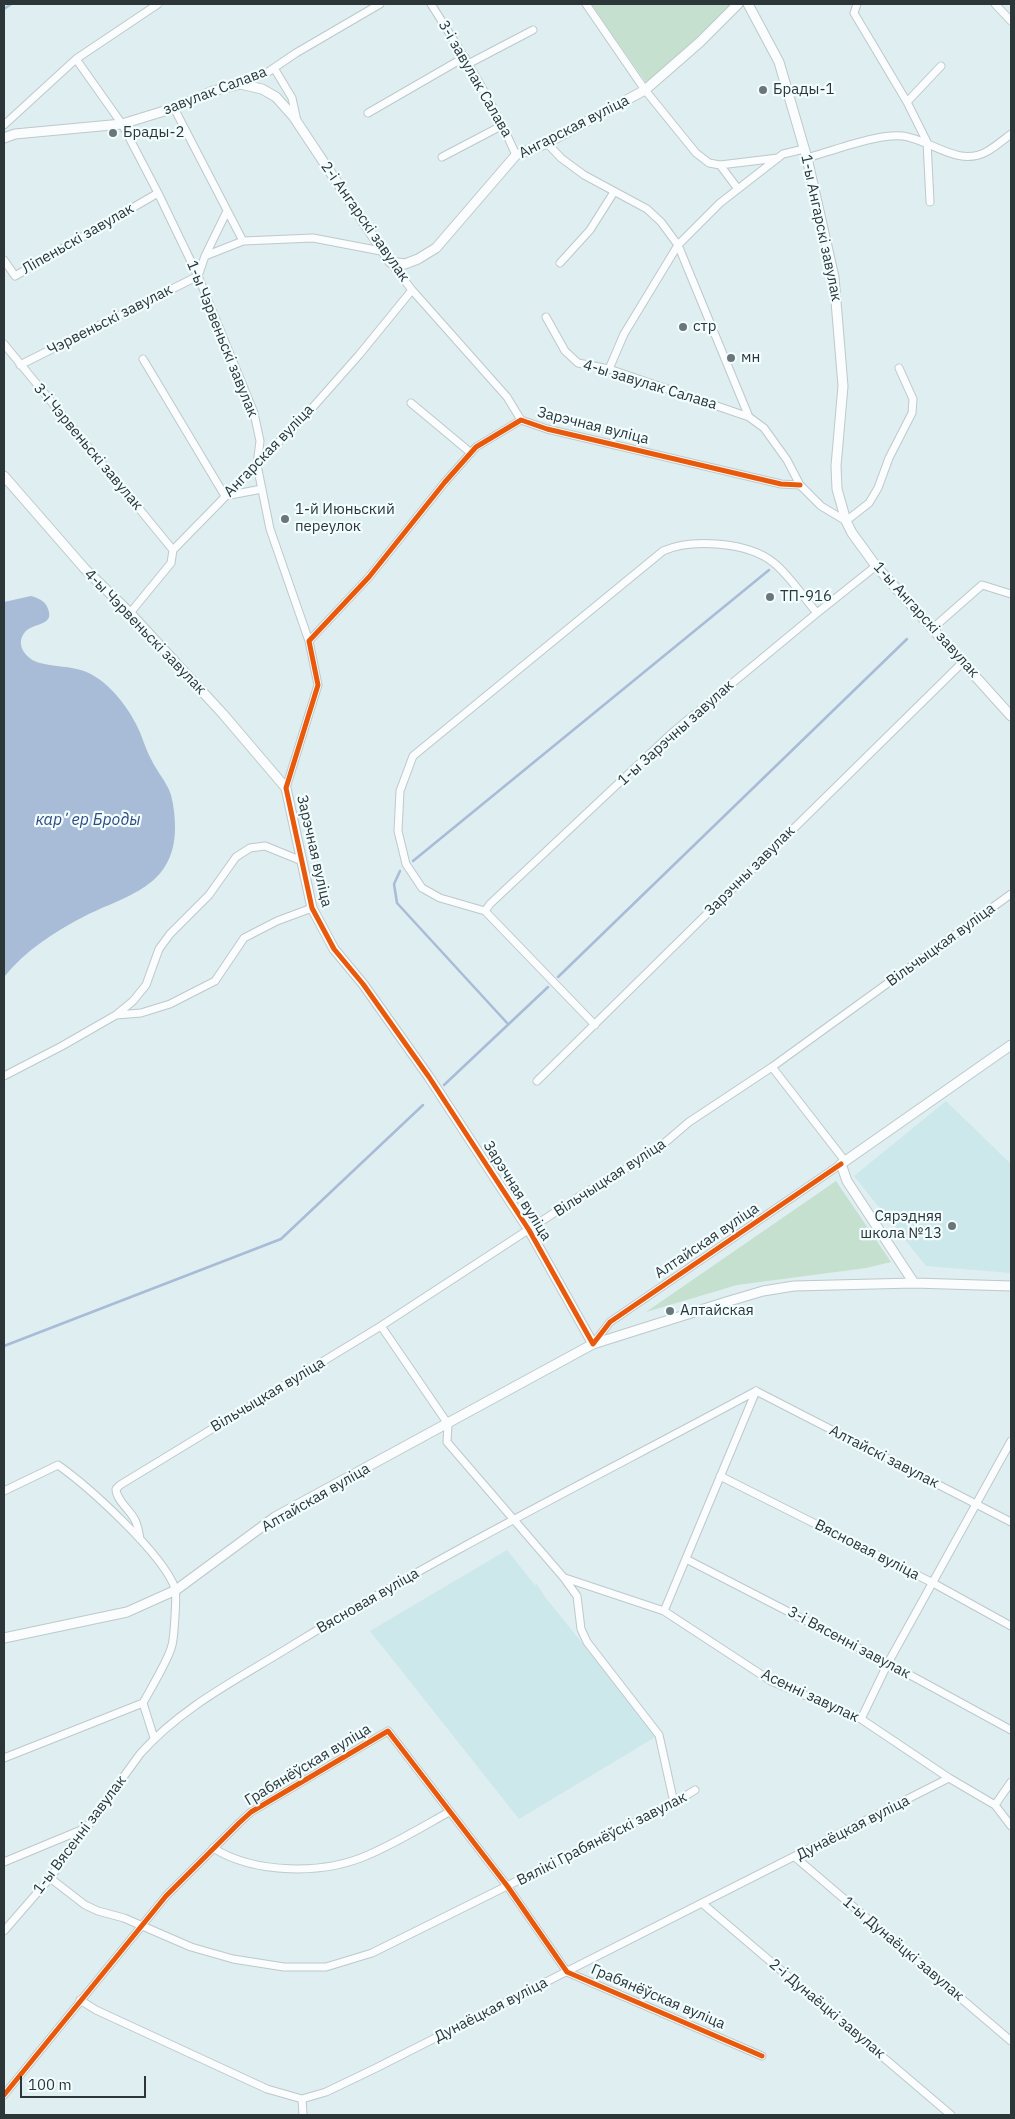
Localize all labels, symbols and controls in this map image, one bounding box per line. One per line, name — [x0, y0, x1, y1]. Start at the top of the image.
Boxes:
street label: 3-і завулак Салава — [434, 17, 516, 141]
street label: завулак Салава — [161, 63, 269, 119]
place label: Брады-1 — [773, 81, 834, 99]
marker: Брады-1 — [757, 84, 769, 96]
street label: Ангарская вуліца — [516, 91, 632, 163]
place label: Брады-2 — [123, 124, 184, 142]
marker: Брады-2 — [107, 127, 119, 139]
street label: 1-ы Ангарскі завулак — [797, 153, 845, 303]
street label: 2-і Ангарскі завулак — [317, 158, 413, 286]
street label: Ліпеньскі завулак — [19, 200, 137, 278]
street label: 1-ы Чэрвеньскі завулак — [182, 258, 262, 420]
street label: Чэрвеньскі завулак — [44, 281, 176, 359]
place label: стр — [693, 318, 716, 336]
marker: стр — [677, 321, 689, 333]
place label: мн — [741, 349, 760, 367]
marker: мн — [725, 352, 737, 364]
street label: 4-ы завулак Салава — [581, 356, 719, 414]
street label: 3-і Чэрвеньскі завулак — [30, 380, 146, 514]
street label: Ангарская вуліца — [220, 401, 318, 501]
street label: Зарэчная вуліца — [535, 403, 651, 449]
place label: 1-й Июньский переулок — [295, 501, 395, 536]
marker: 1-й Июньский переулок — [279, 513, 291, 525]
street label: 1-ы Ангарскі завулак — [869, 558, 983, 682]
street label: 4-ы Чэрвеньскі завулак — [80, 566, 210, 698]
place label: ТП-916 — [780, 588, 832, 606]
marker: ТП-916 — [764, 591, 776, 603]
street label: 1-ы Зарэчны завулак — [614, 676, 738, 790]
street label: Зарэчная вуліца — [292, 793, 336, 909]
water label: карʼер Броды — [35, 810, 141, 830]
street label: Зарэчны завулак — [701, 822, 799, 920]
street label: Вільчыцкая вуліца — [883, 900, 999, 990]
street label: Вільчыцкая вуліца — [551, 1135, 669, 1221]
street label: Зарэчная вуліца — [479, 1138, 555, 1244]
street label: Алтайская вуліца — [651, 1199, 763, 1283]
place label: Сярэдняя школа №13 — [860, 1208, 942, 1243]
marker: Сярэдняя школа №13 — [946, 1220, 958, 1232]
place label: Алтайская — [680, 1302, 754, 1320]
marker: Алтайская — [664, 1305, 676, 1317]
street label: Вільчыцкая вуліца — [208, 1354, 328, 1436]
street label: Алтайскі завулак — [826, 1422, 942, 1492]
street label: Алтайская вуліца — [259, 1460, 373, 1536]
street label: Вясновая вуліца — [812, 1516, 922, 1584]
street label: Вясновая вуліца — [314, 1564, 422, 1638]
street label: 3-і Вясенні завулак — [785, 1603, 913, 1683]
street label: Асенні завулак — [758, 1665, 862, 1727]
street label: Грабянёўская вуліца — [242, 1720, 374, 1810]
street label: 1-ы Вясенні завулак — [30, 1772, 130, 1898]
street label: Вялікі Грабянёўскі завулак — [514, 1788, 690, 1890]
street label: Дунаёцкая вуліца — [793, 1792, 913, 1864]
street label: 1-ы Дунаёцкі завулак — [839, 1893, 967, 2005]
street label: 2-і Дунаёцкі завулак — [765, 1955, 889, 2063]
street label: Грабянёўская вуліца — [588, 1961, 728, 2033]
street label: Дунаёцкая вуліца — [431, 1974, 551, 2046]
scale bar — [22, 2066, 149, 2098]
text: 100 m — [28, 2075, 72, 2094]

